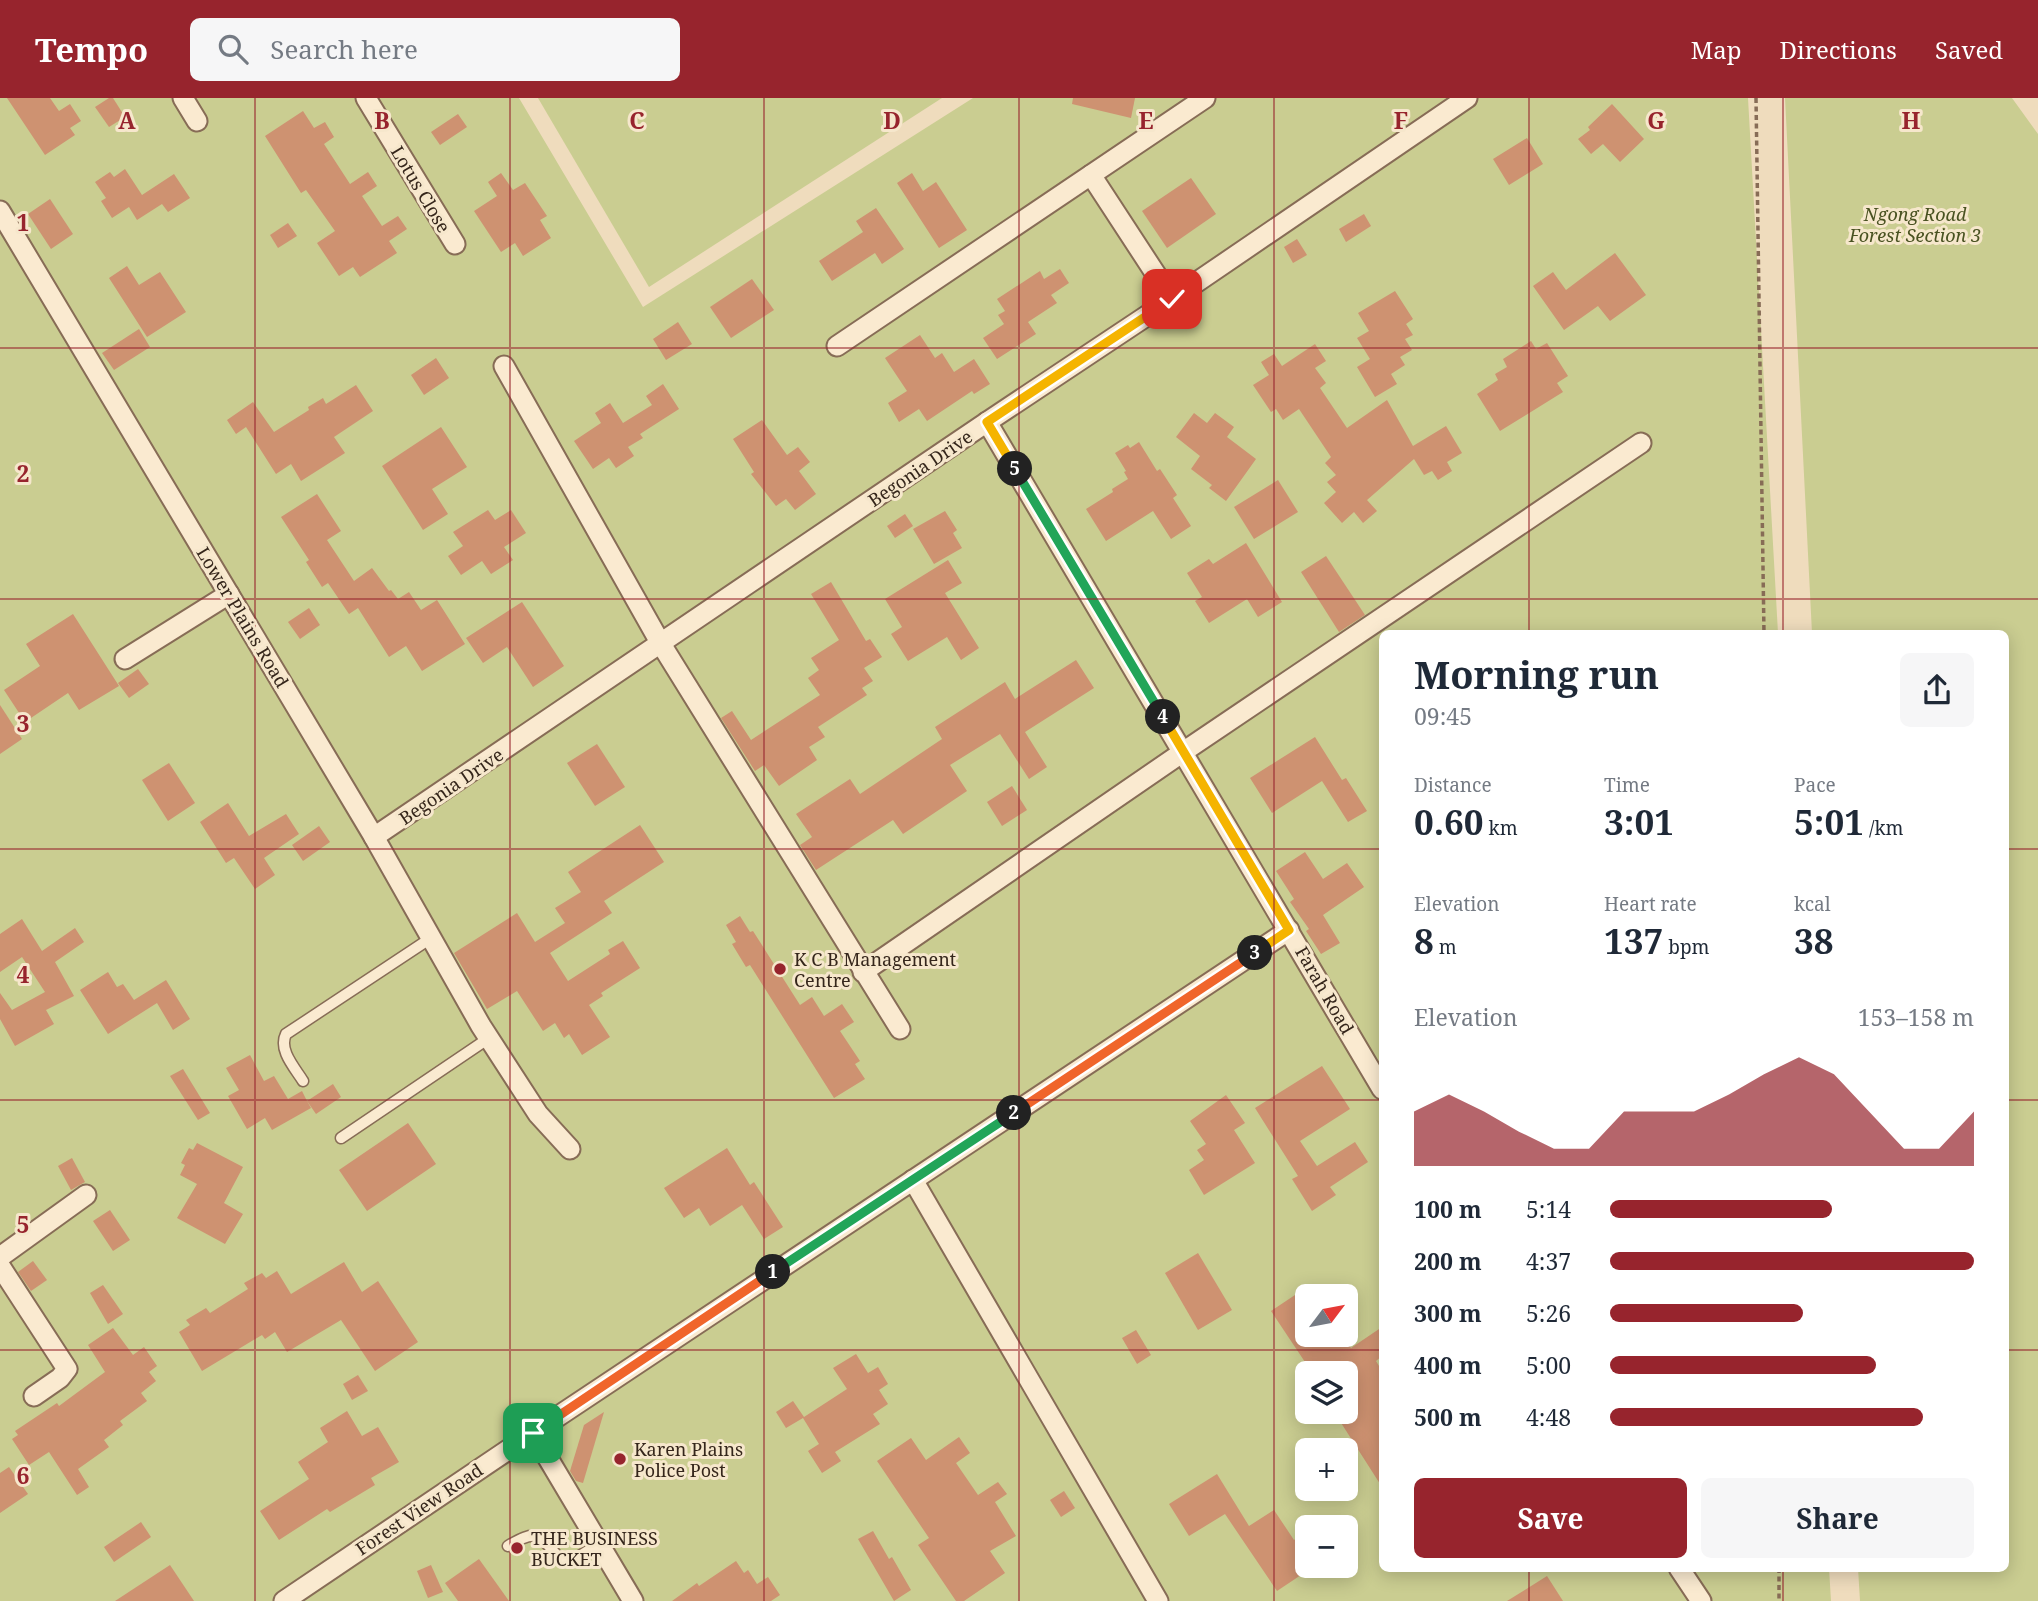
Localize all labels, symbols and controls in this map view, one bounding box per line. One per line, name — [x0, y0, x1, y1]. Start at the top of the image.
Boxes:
search box — [190, 18, 680, 81]
text: Tempo — [35, 27, 148, 72]
icon: search — [214, 30, 252, 68]
text: Search here — [270, 31, 418, 67]
text: Map — [1691, 33, 1742, 66]
text: Directions — [1780, 33, 1897, 66]
text: Saved — [1935, 33, 2003, 66]
text: A — [118, 104, 136, 136]
text: B — [374, 104, 390, 136]
text: C — [629, 104, 645, 136]
text: D — [883, 104, 901, 136]
text: E — [1138, 104, 1154, 136]
text: F — [1394, 104, 1408, 136]
text: G — [1647, 104, 1665, 136]
text: H — [1902, 104, 1921, 136]
street label: Lotus Close — [386, 141, 456, 237]
park label: Ngong Road Forest Section 3 — [1848, 202, 1981, 247]
text: 1 — [17, 206, 30, 238]
pin — [1142, 269, 1202, 329]
icon: check — [1153, 280, 1191, 318]
street label: Begonia Drive — [863, 424, 977, 512]
pin: 5 — [998, 452, 1032, 486]
text: 5 — [1009, 455, 1020, 481]
text: 2 — [17, 457, 30, 489]
street label: Lower Plains Road — [191, 542, 295, 692]
text: Morning run — [1414, 648, 1659, 700]
button: share — [1900, 653, 1974, 727]
pin: 4 — [1146, 700, 1180, 734]
text: 09:45 — [1414, 700, 1472, 732]
text: 4 — [1157, 703, 1168, 729]
text: 3 — [17, 707, 30, 739]
street label: Begonia Drive — [394, 742, 508, 830]
text: Distance — [1414, 772, 1492, 798]
text: Time — [1604, 772, 1650, 798]
text: Pace — [1794, 772, 1836, 798]
text: 0.60 — [1414, 798, 1484, 845]
text: 3:01 — [1604, 798, 1674, 845]
text: 5:01 — [1794, 798, 1864, 845]
text: km — [1484, 815, 1518, 841]
text: /km — [1864, 815, 1903, 841]
text: Elevation — [1414, 891, 1500, 917]
text: Heart rate — [1604, 891, 1697, 917]
text: kcal — [1794, 891, 1831, 917]
text: 8 — [1414, 917, 1434, 964]
text: 137 — [1604, 917, 1663, 964]
text: 38 — [1794, 917, 1834, 964]
text: m — [1434, 934, 1457, 960]
text: bpm — [1663, 934, 1710, 960]
pin: 3 — [1238, 936, 1272, 970]
text: 3 — [1249, 939, 1260, 965]
street label: Farah Road — [1290, 942, 1360, 1038]
place label: K C B Management Centre — [794, 947, 956, 992]
text: 4 — [17, 958, 30, 990]
marker: K C B Management Centre — [772, 961, 788, 977]
text: Elevation — [1414, 1001, 1518, 1033]
text: 153–158 m — [1858, 1001, 1974, 1033]
pin: 2 — [996, 1096, 1032, 1130]
text: 2 — [1008, 1099, 1019, 1125]
text: 100 m — [1414, 1193, 1482, 1225]
text: 5:14 — [1526, 1193, 1571, 1225]
text: 5 — [17, 1208, 30, 1240]
text: 200 m — [1414, 1245, 1482, 1277]
text: 4:37 — [1526, 1245, 1571, 1277]
pin: 1 — [756, 1254, 790, 1290]
text: 1 — [767, 1258, 778, 1284]
north arrow — [1295, 1284, 1358, 1348]
map controls — [1295, 1284, 1358, 1578]
text: 300 m — [1414, 1297, 1482, 1329]
text: 5:26 — [1526, 1297, 1571, 1329]
text: 400 m — [1414, 1349, 1482, 1381]
text: 5:00 — [1526, 1349, 1571, 1381]
button: layers — [1295, 1361, 1358, 1424]
text: 500 m — [1414, 1401, 1482, 1433]
text: 4:48 — [1526, 1401, 1571, 1433]
pin — [503, 1403, 563, 1463]
icon: arrive — [514, 1414, 552, 1452]
place label: Karen Plains Police Post — [634, 1437, 743, 1482]
button: + — [1295, 1438, 1358, 1501]
marker: Karen Plains Police Post — [612, 1451, 628, 1467]
street label: Forest View Road — [351, 1457, 487, 1561]
text: 6 — [17, 1459, 30, 1491]
button: Save — [1414, 1478, 1687, 1558]
button: Share — [1701, 1478, 1974, 1558]
button: − — [1295, 1515, 1358, 1578]
place label: THE BUSINESS BUCKET — [531, 1526, 658, 1571]
marker: THE BUSINESS BUCKET — [509, 1540, 525, 1556]

